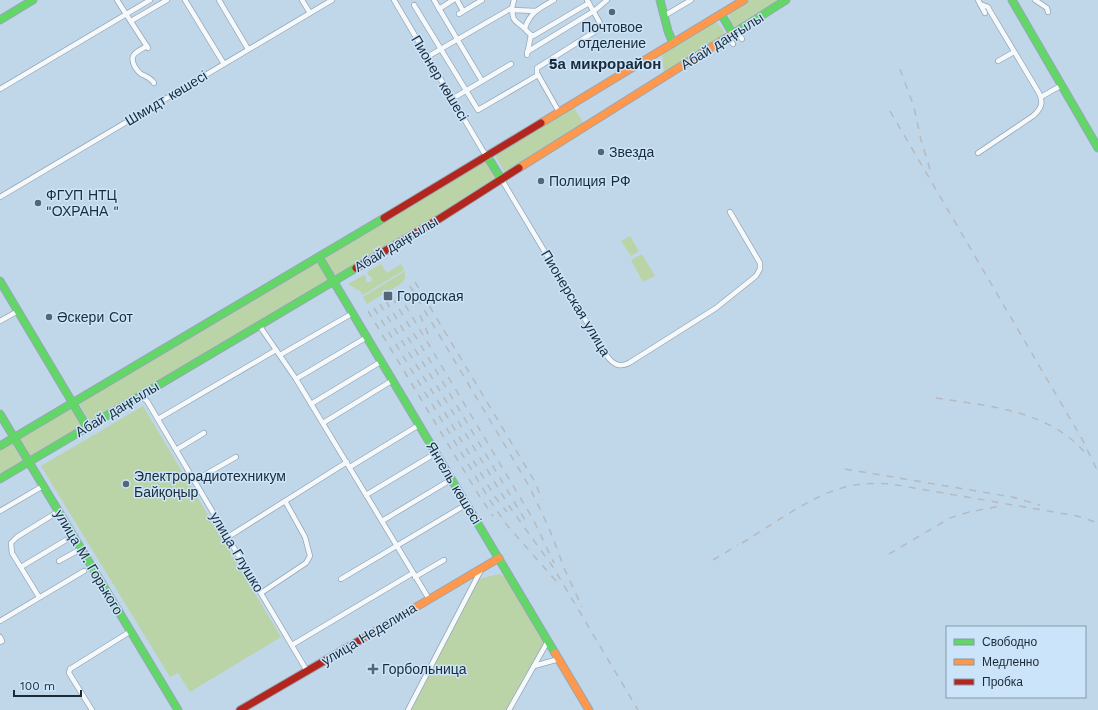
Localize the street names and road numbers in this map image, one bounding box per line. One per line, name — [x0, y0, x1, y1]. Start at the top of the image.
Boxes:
street label: Абай даңғылы — [678, 9, 766, 73]
street label: Пионер көшесі — [408, 32, 472, 124]
street label: Шмидт көшесі — [122, 67, 210, 129]
street label: Абай даңғылы — [351, 213, 441, 275]
street label: Пионерская улица — [538, 247, 614, 359]
street label: Абай даңғылы — [72, 378, 162, 440]
street label: Янгель көшесі — [423, 439, 485, 527]
street label: улица М. Горького — [51, 507, 127, 618]
street label: улица Глушко — [207, 509, 267, 595]
street label: улица Неделина — [319, 599, 420, 669]

